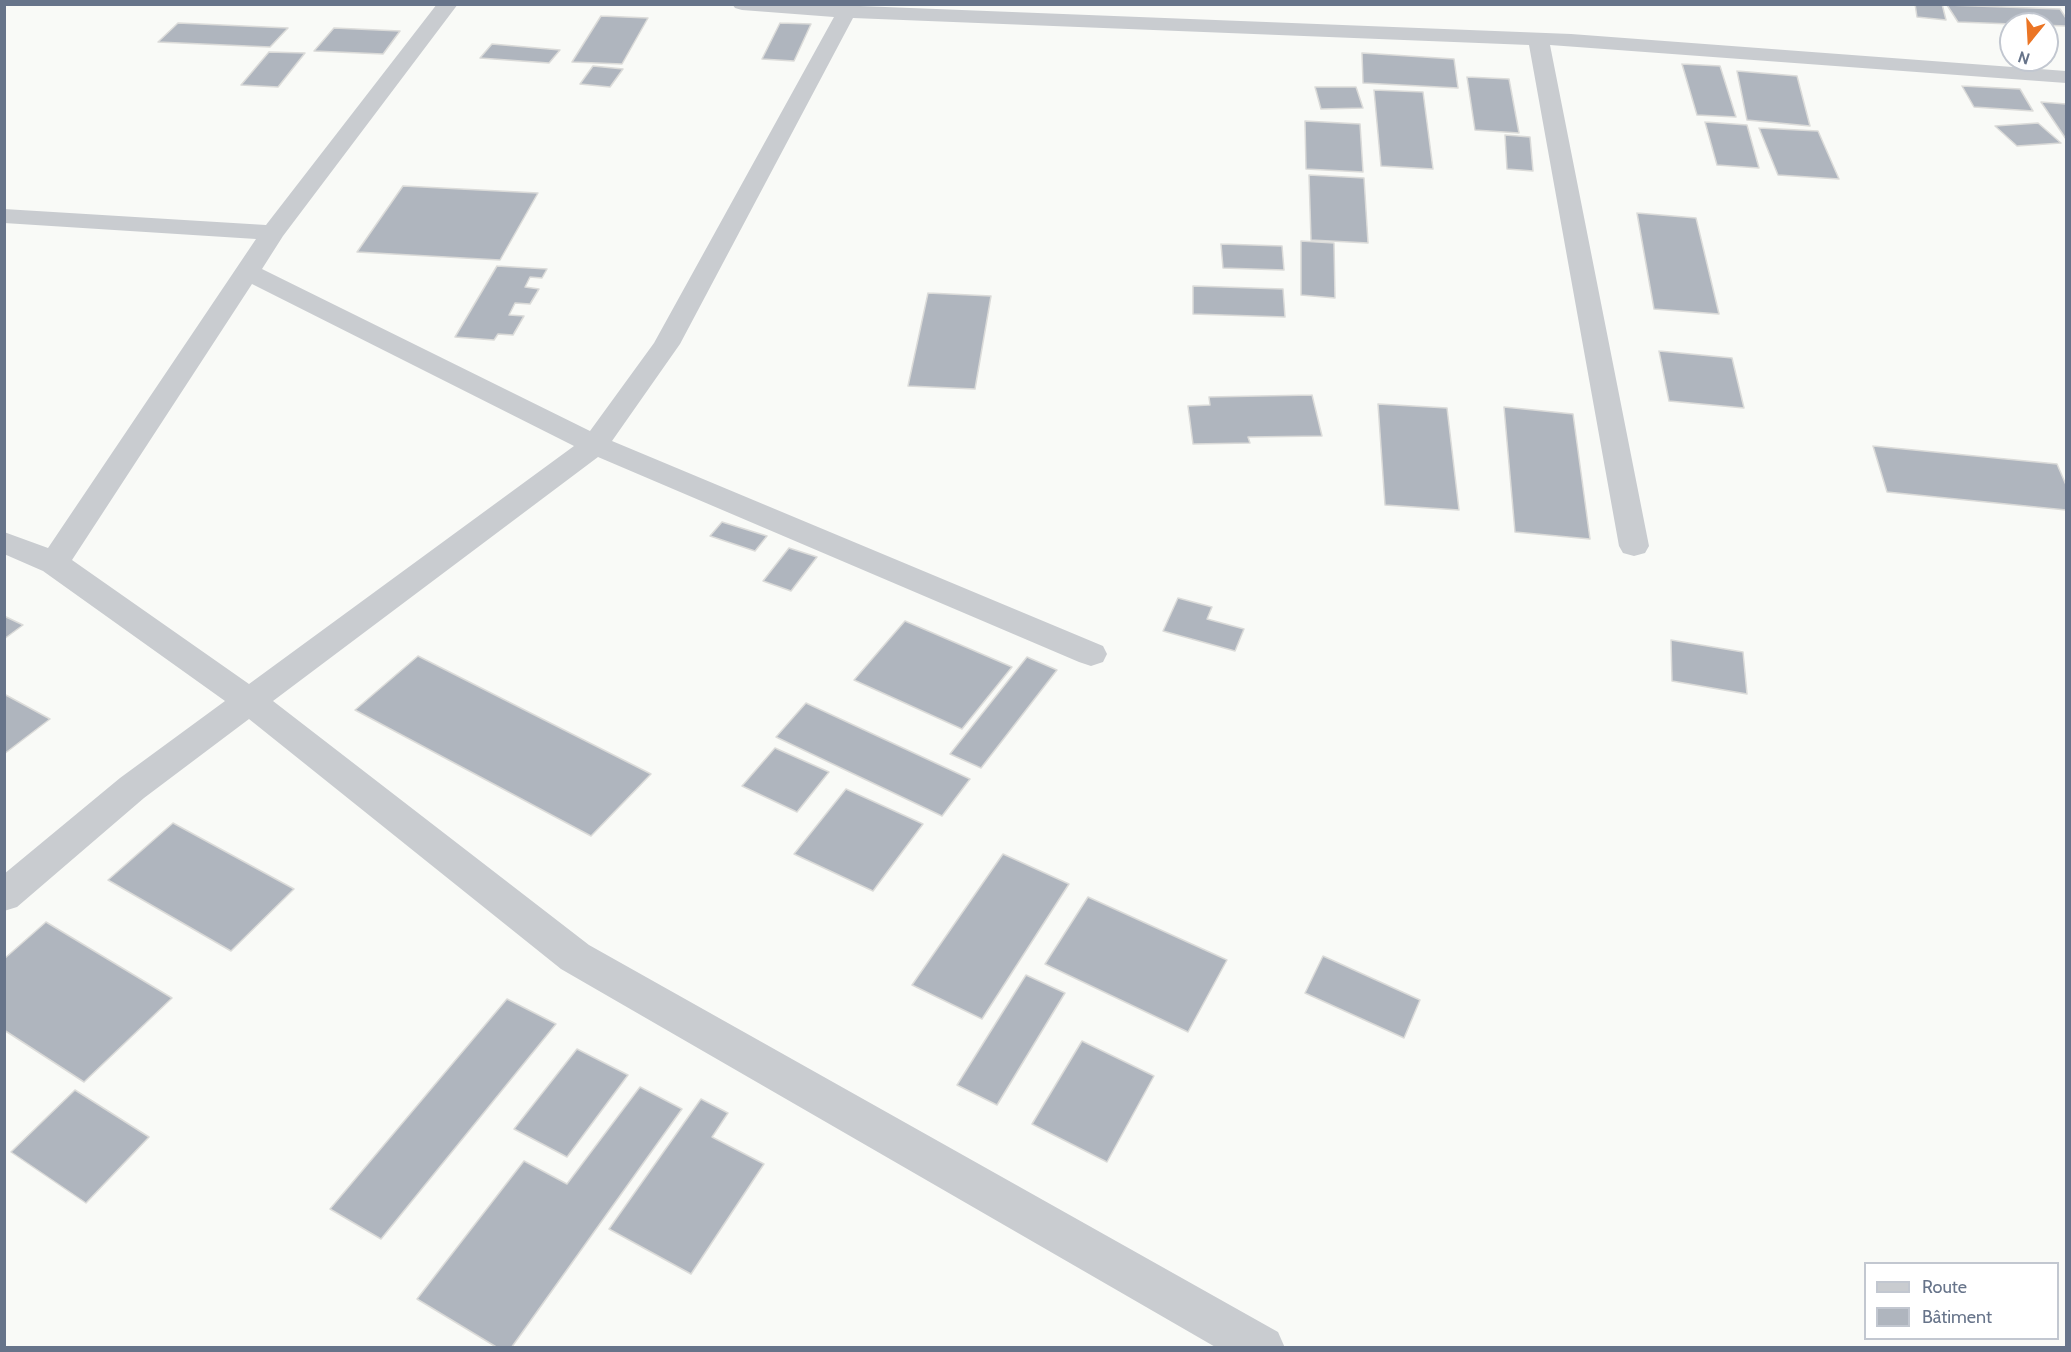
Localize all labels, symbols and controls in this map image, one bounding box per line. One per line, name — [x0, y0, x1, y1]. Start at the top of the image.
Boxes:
north arrow — [1999, 12, 2059, 72]
text: N — [2016, 47, 2032, 68]
legend — [1864, 1262, 2059, 1340]
text: Route — [1922, 1276, 1967, 1298]
text: Bâtiment — [1922, 1306, 1992, 1328]

